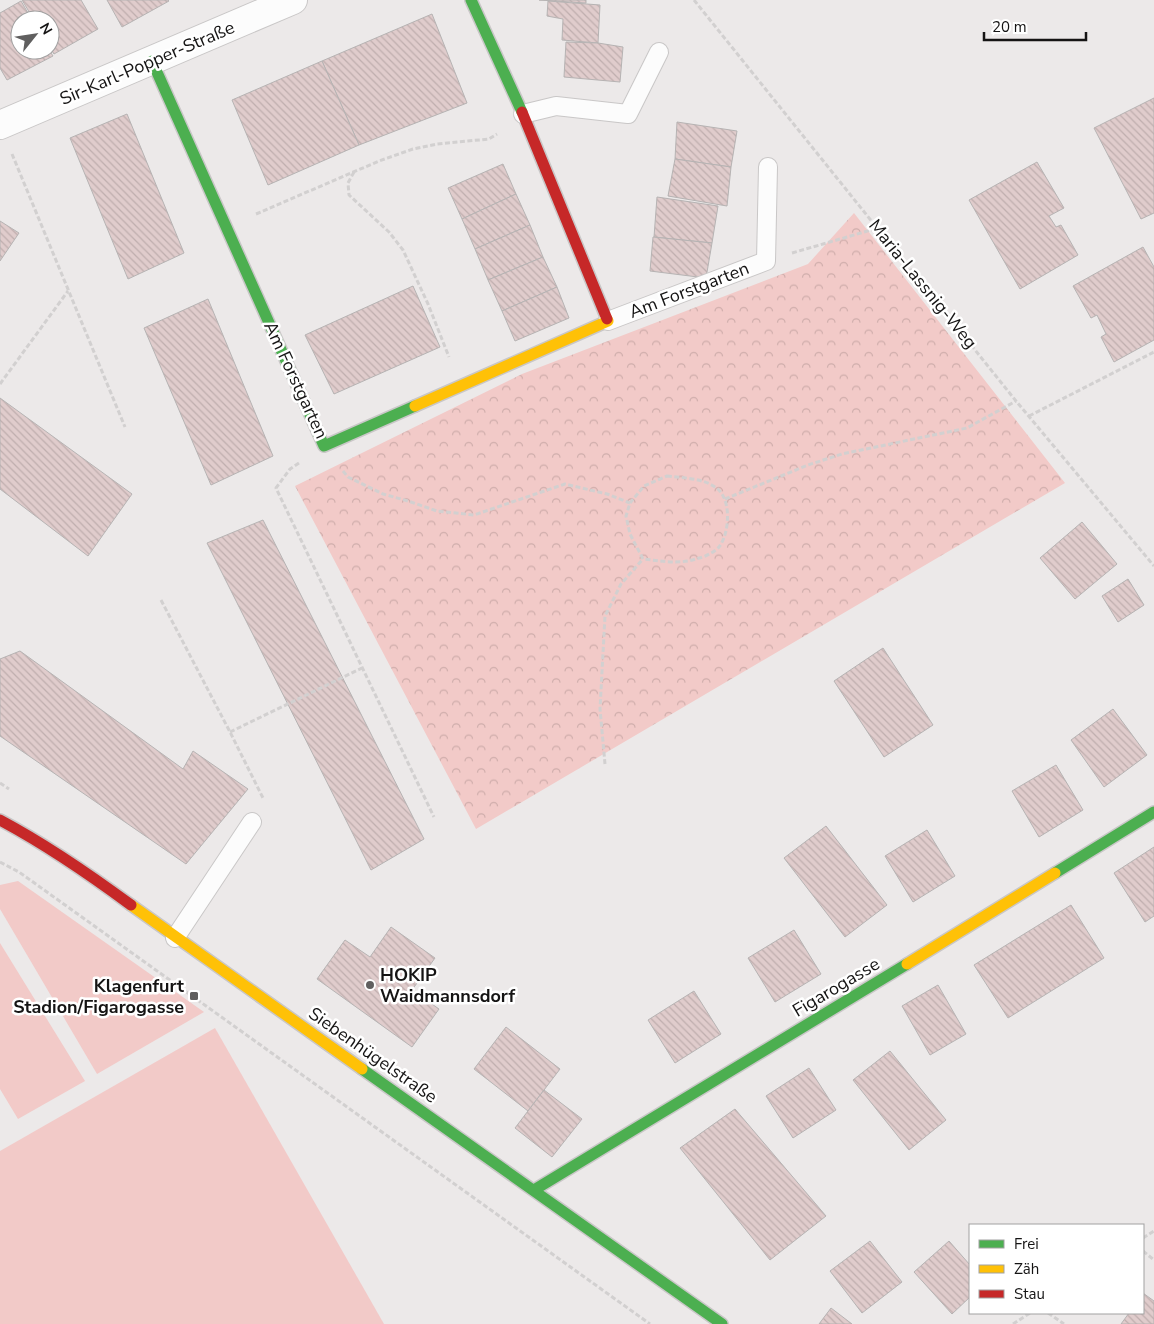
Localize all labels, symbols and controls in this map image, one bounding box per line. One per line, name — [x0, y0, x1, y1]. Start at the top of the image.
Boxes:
north arrow — [10, 10, 60, 60]
scale bar — [984, 10, 1086, 42]
street label: Sir-Karl-Popper-Straße — [56, 15, 238, 111]
text: 20 m — [992, 17, 1027, 37]
text: N — [35, 19, 57, 38]
street label: Maria-Lassnig-Weg — [863, 214, 983, 354]
street label: Am Forstgarten — [625, 256, 753, 324]
street label: Am Forstgarten — [258, 317, 334, 443]
street label: Figarogasse — [788, 952, 884, 1022]
place label: HOKIP Waidmannsdorf — [380, 963, 515, 1008]
place label: Klagenfurt Stadion/Figarogasse — [13, 974, 184, 1019]
marker: HOKIP Waidmannsdorf — [364, 979, 376, 991]
marker: Klagenfurt Stadion/Figarogasse — [188, 990, 200, 1002]
street label: Siebenhügelstraße — [304, 1002, 442, 1108]
legend — [969, 1224, 1144, 1314]
text: Frei — [1014, 1234, 1039, 1254]
text: Zäh — [1014, 1259, 1039, 1279]
text: Stau — [1014, 1284, 1045, 1304]

